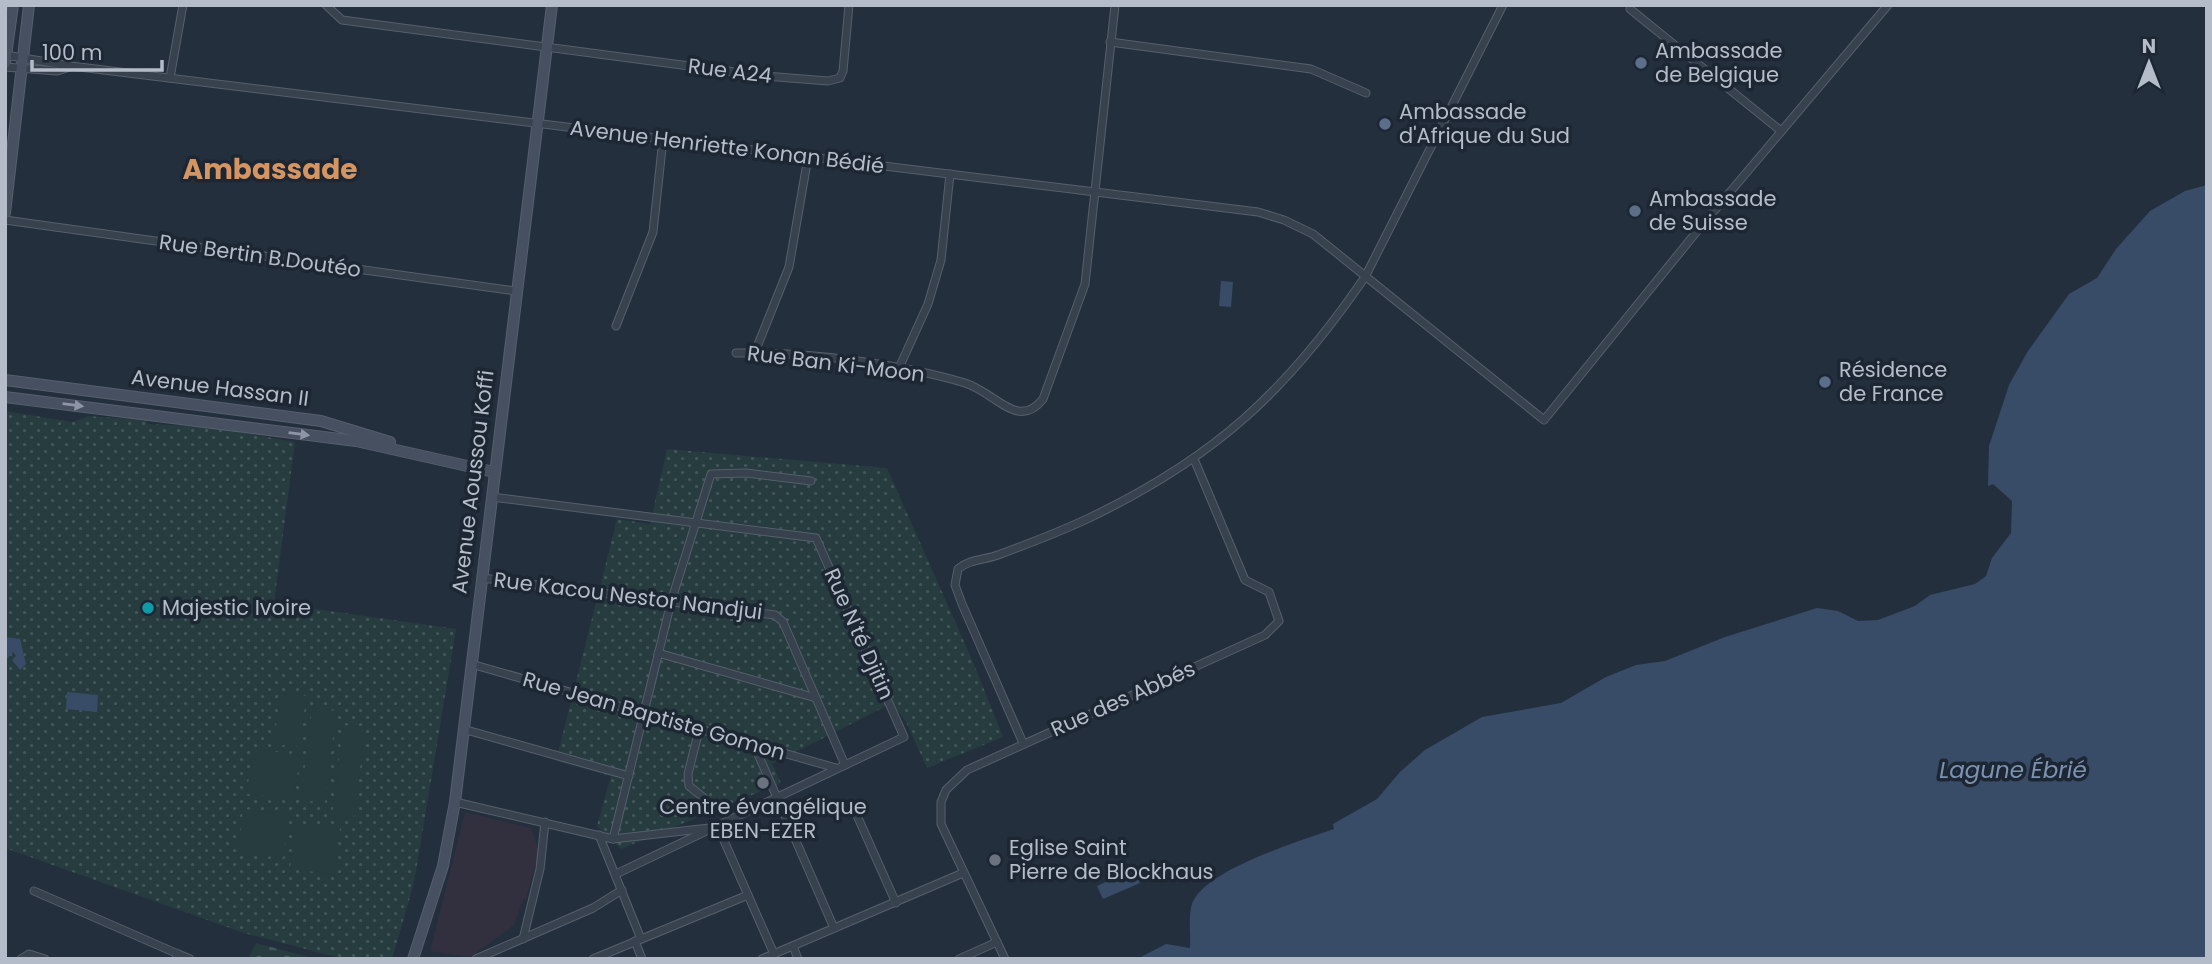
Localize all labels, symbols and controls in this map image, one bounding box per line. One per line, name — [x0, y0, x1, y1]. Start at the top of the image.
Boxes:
scale bar — [32, 28, 161, 72]
north arrow — [2114, 28, 2184, 98]
text: N — [2142, 33, 2156, 60]
place label: Ambassade de Belgique — [1655, 36, 1783, 89]
text: 100 m — [42, 38, 102, 67]
street label: Rue A24 — [686, 51, 774, 90]
marker: Ambassade de Belgique — [1633, 55, 1649, 71]
place label: Ambassade d'Afrique du Sud — [1399, 97, 1570, 150]
street label: Avenue Henriette Konan Bédié — [568, 113, 886, 180]
marker: Ambassade d'Afrique du Sud — [1377, 116, 1393, 132]
district label: Ambassade — [183, 150, 357, 189]
place label: Ambassade de Suisse — [1649, 184, 1777, 237]
marker: Ambassade de Suisse — [1627, 203, 1643, 219]
street label: Rue Bertin B.Doutéo — [157, 227, 363, 284]
street label: Rue Ban Ki-Moon — [746, 338, 926, 389]
place label: Résidence de France — [1839, 355, 1947, 408]
street label: Avenue Hassan II — [130, 362, 311, 413]
street label: Avenue Aoussou Koffi — [444, 369, 501, 595]
marker: Résidence de France — [1817, 374, 1833, 390]
one-way arrow — [62, 400, 84, 411]
one-way arrow — [288, 429, 310, 440]
street label: Rue N'té Djitin — [818, 564, 901, 704]
street label: Rue Kacou Nestor Nandjui — [492, 565, 764, 626]
place label: Majestic Ivoire — [162, 593, 311, 622]
marker: Majestic Ivoire — [140, 600, 156, 616]
street label: Rue des Abbés — [1046, 654, 1200, 743]
street label: Rue Jean Baptiste Gomon — [519, 664, 789, 767]
water label: Lagune Ébrié — [1939, 754, 2087, 786]
marker: Centre évangélique EBEN-EZER — [755, 775, 771, 791]
place label: Centre évangélique EBEN-EZER — [659, 792, 867, 845]
place label: Eglise Saint Pierre de Blockhaus — [1009, 833, 1214, 886]
marker: Eglise Saint Pierre de Blockhaus — [987, 852, 1003, 868]

